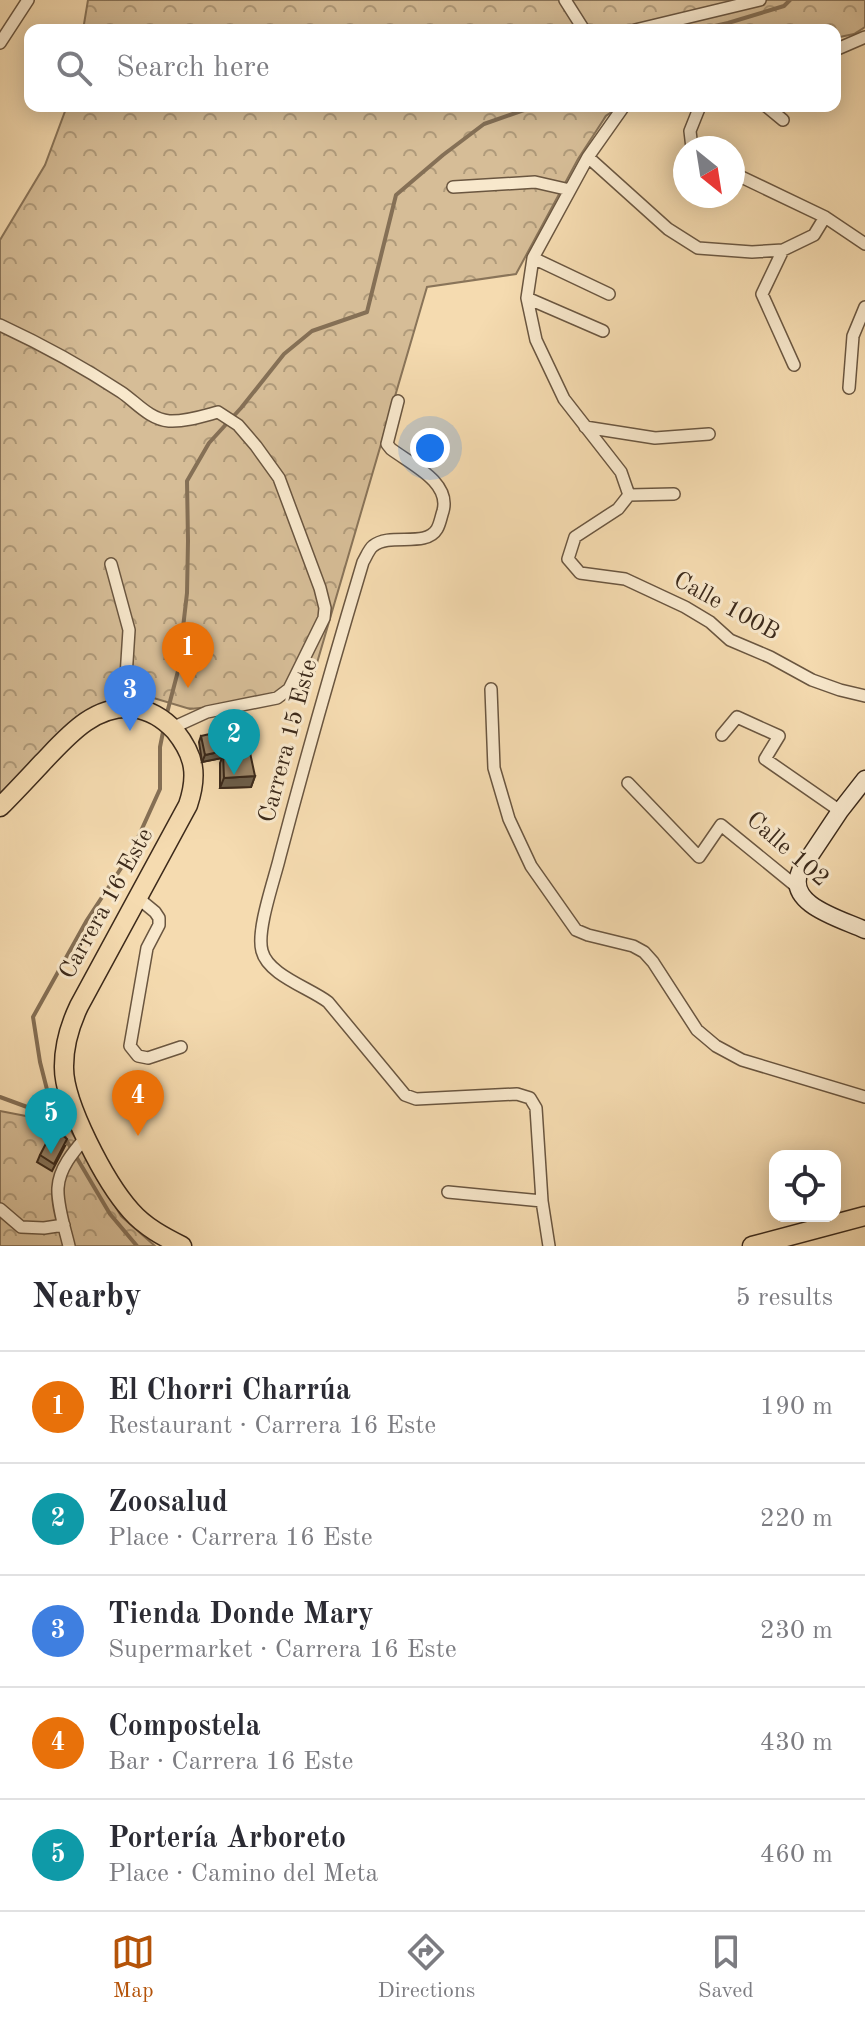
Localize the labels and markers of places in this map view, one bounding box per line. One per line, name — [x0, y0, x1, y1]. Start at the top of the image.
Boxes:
pin: 1 — [162, 622, 214, 688]
pin: 3 — [104, 665, 156, 731]
pin: 2 — [208, 709, 260, 775]
pin: 4 — [112, 1070, 164, 1136]
pin: 5 — [25, 1088, 77, 1154]

